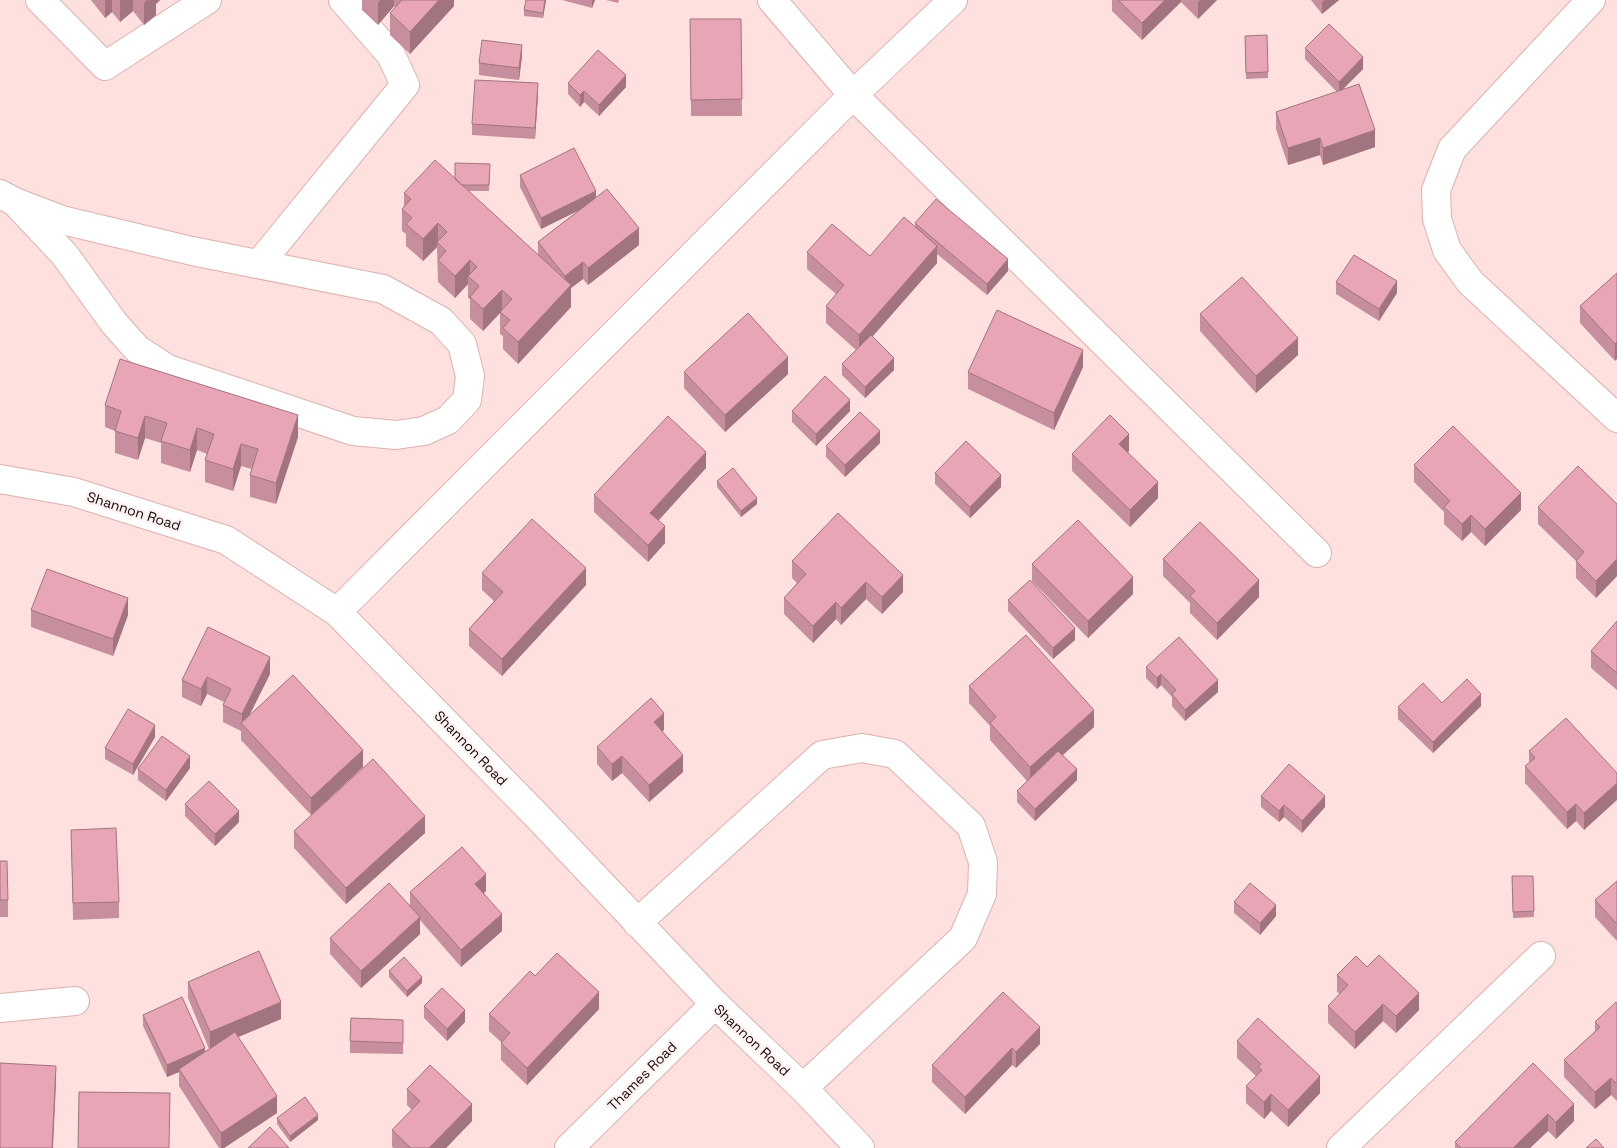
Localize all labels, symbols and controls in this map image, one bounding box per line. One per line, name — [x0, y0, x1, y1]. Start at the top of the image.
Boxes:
street label: Shannon Road — [85, 487, 183, 535]
street label: Shannon Road — [431, 707, 511, 789]
street label: Shannon Road — [710, 1000, 794, 1080]
street label: Thames Road — [604, 1038, 680, 1114]

